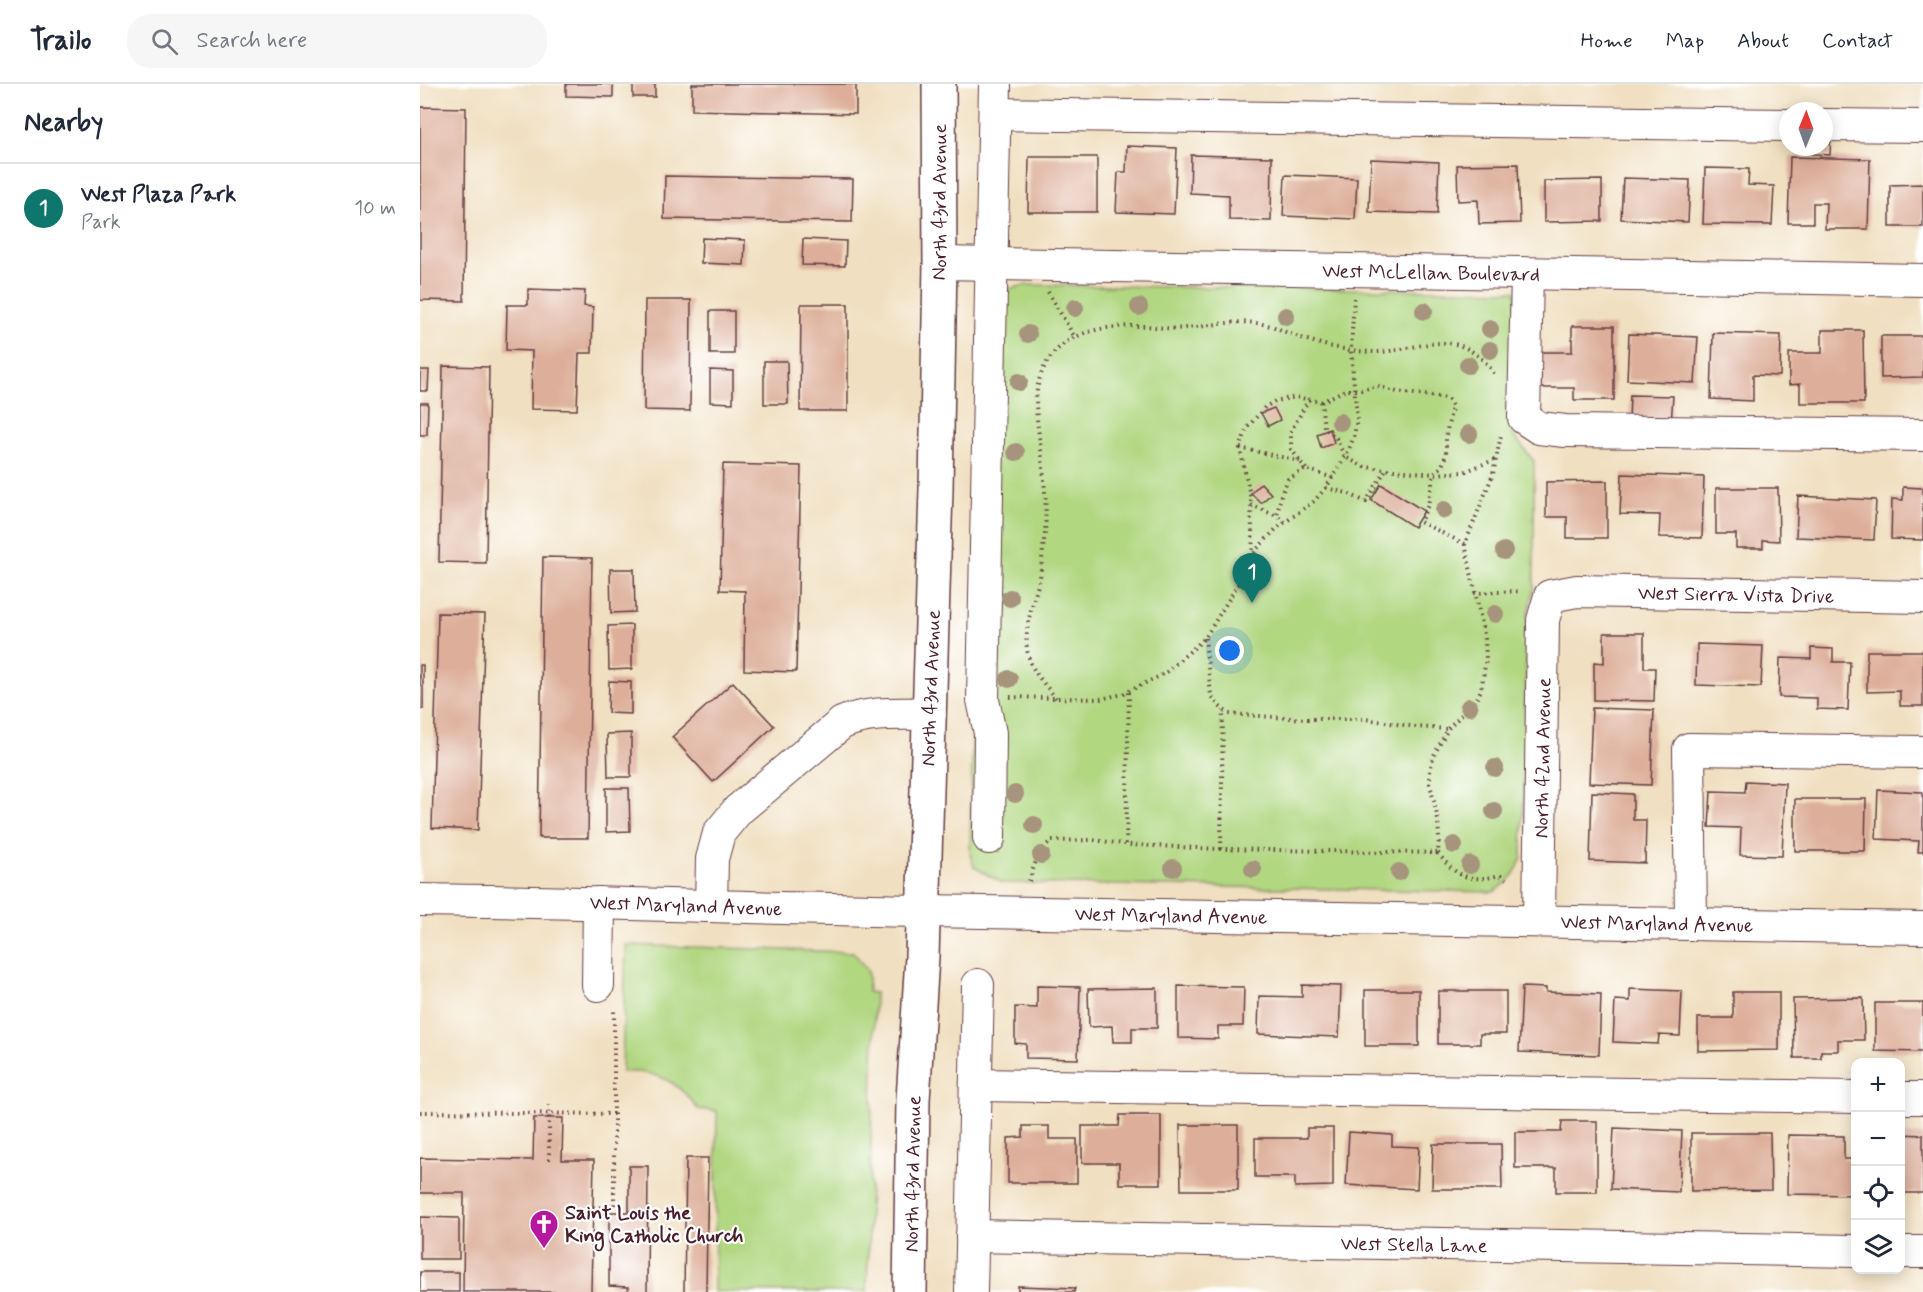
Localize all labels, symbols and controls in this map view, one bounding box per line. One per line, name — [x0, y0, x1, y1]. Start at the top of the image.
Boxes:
search box — [127, 14, 547, 68]
text: Trailo — [30, 23, 91, 60]
icon: search — [148, 25, 181, 58]
text: Search here — [196, 27, 307, 55]
text: Home — [1581, 27, 1633, 55]
text: Map — [1666, 27, 1704, 55]
text: About — [1737, 27, 1789, 55]
text: Contact — [1822, 27, 1893, 55]
north arrow — [1779, 102, 1833, 156]
text: Nearby — [24, 106, 103, 140]
street label: North 43rd Avenue — [927, 123, 954, 280]
text: West Plaza Park — [81, 181, 236, 209]
text: 1 — [39, 195, 48, 222]
text: 10 m — [354, 195, 396, 222]
text: Park — [81, 209, 121, 236]
street label: West McLellan Boulevard — [1322, 258, 1540, 289]
pin: 1 — [1232, 554, 1272, 603]
street label: West Sierra Vista Drive — [1637, 580, 1834, 611]
street label: North 43rd Avenue — [915, 609, 948, 767]
your location — [1215, 636, 1244, 665]
street label: North 42nd Avenue — [1529, 677, 1558, 839]
street label: West Maryland Avenue — [589, 890, 783, 923]
street label: West Maryland Avenue — [1074, 901, 1268, 932]
street label: West Maryland Avenue — [1560, 909, 1754, 940]
map controls — [1851, 1058, 1905, 1274]
button: + — [1851, 1058, 1905, 1112]
street label: North 43rd Avenue — [899, 1095, 928, 1253]
button: − — [1851, 1112, 1905, 1166]
button: locate — [1851, 1166, 1905, 1220]
place label: Saint Louis the King Catholic Church — [565, 1200, 744, 1252]
church icon: Saint Louis the King Catholic Church — [528, 1208, 560, 1250]
button: layers — [1851, 1220, 1905, 1274]
street label: West Stella Lane — [1340, 1231, 1488, 1260]

